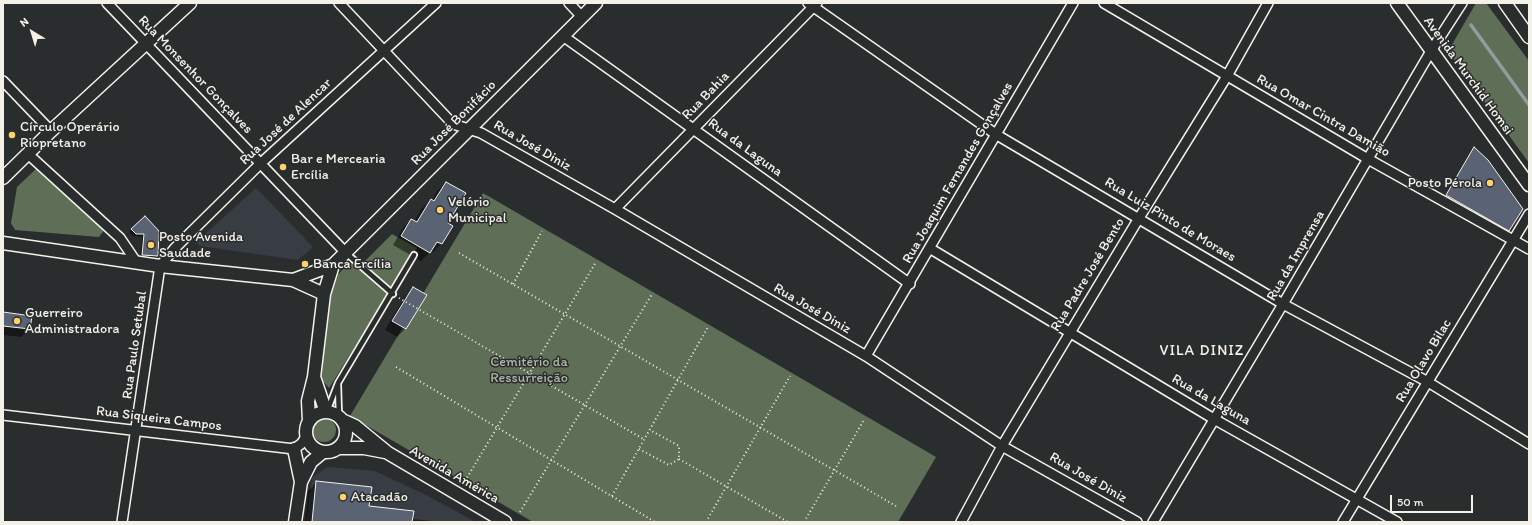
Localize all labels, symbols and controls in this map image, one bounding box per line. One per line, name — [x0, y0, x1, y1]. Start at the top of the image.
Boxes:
north arrow — [12, 12, 52, 52]
street label: Rua Monsenhor Gonçalves — [134, 12, 256, 138]
street label: Avenida Murchid Homsi — [1419, 14, 1517, 138]
text: N — [17, 15, 31, 30]
street label: Rua Bahia — [679, 68, 733, 124]
street label: Rua Omar Cintra Damião — [1253, 71, 1393, 161]
street label: Rua José de Alencar — [237, 75, 335, 169]
street label: Rua José Bonifácio — [408, 77, 500, 169]
street label: Rua Joaquim Fernandes Gonçalves — [899, 79, 1017, 267]
street label: Rua da Laguna — [704, 115, 786, 181]
street label: Rua José Diniz — [490, 117, 574, 175]
place label: Círculo Operário Riopretano — [20, 119, 120, 152]
marker: Círculo Operário Riopretano — [7, 130, 17, 140]
place label: Bar e Mercearia Ercília — [291, 151, 385, 184]
marker: Bar e Mercearia Ercília — [278, 162, 288, 172]
street label: Rua Luiz Pinto de Moraes — [1101, 174, 1239, 266]
place label: Posto Pérola — [1408, 175, 1482, 191]
marker: Posto Pérola — [1485, 178, 1495, 188]
place label: Velório Municipal — [448, 194, 507, 226]
marker: Velório Municipal — [435, 205, 445, 215]
street label: Rua da Imprensa — [1263, 208, 1329, 304]
street label: Rua Padre José Bento — [1047, 215, 1129, 335]
place label: Posto Avenida Saudade — [159, 229, 243, 262]
marker: Posto Avenida Saudade — [146, 240, 156, 250]
place label: Banca Ercília — [313, 256, 391, 272]
marker: Banca Ercília — [300, 259, 310, 269]
street label: Rua José Diniz — [770, 280, 854, 338]
street label: Rua Paulo Setubal — [119, 290, 151, 400]
place label: Guerreiro Administradora — [25, 305, 119, 338]
marker: Guerreiro Administradora — [12, 316, 22, 326]
street label: Rua Olavo Bilac — [1393, 316, 1455, 406]
district label: VILA DINIZ — [1160, 342, 1244, 360]
park label: Cemitério da Ressurreição — [490, 354, 568, 386]
street label: Rua da Laguna — [1169, 371, 1253, 429]
street label: Rua Siqueira Campos — [95, 403, 223, 435]
street label: Avenida América — [406, 443, 502, 507]
street label: Rua José Diniz — [1046, 449, 1130, 507]
scale bar — [1392, 487, 1475, 513]
place label: Atacadão — [351, 489, 408, 505]
marker: Atacadão — [338, 492, 348, 502]
text: 50 m — [1397, 495, 1423, 509]

